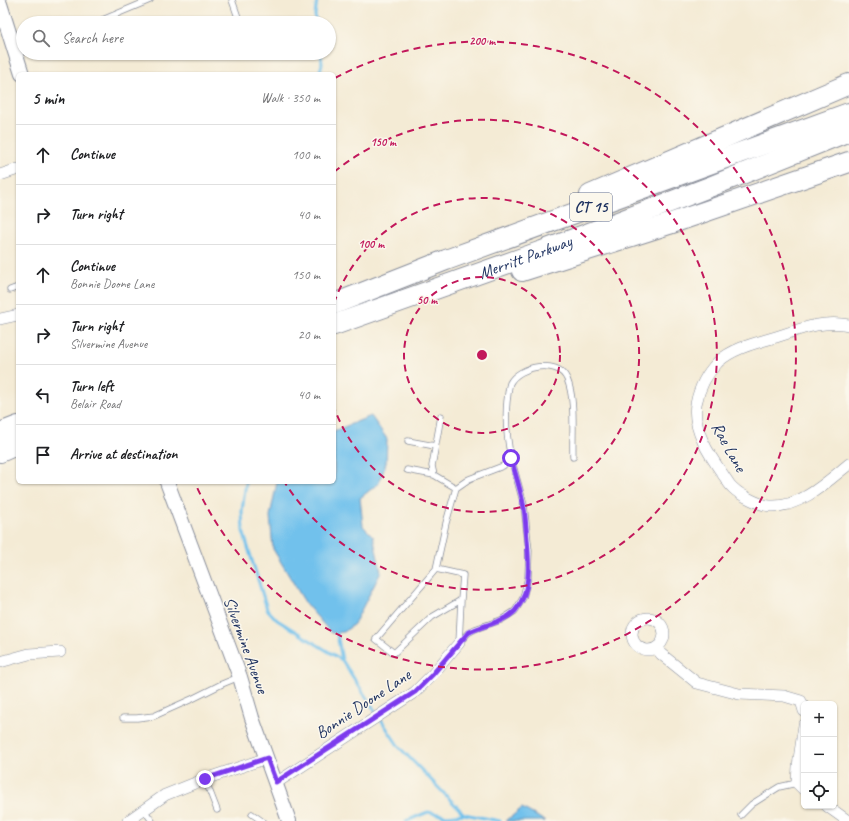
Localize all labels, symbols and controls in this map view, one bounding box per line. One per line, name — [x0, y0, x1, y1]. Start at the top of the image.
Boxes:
search box — [16, 16, 336, 60]
icon: search — [30, 27, 52, 49]
text: Search here — [62, 29, 123, 48]
text: 200 m — [469, 33, 496, 49]
text: 5 min — [32, 88, 64, 109]
text: Walk · 350 m — [261, 90, 320, 106]
text: 150 m — [370, 134, 397, 150]
icon: ahead — [32, 144, 54, 166]
text: Continue — [70, 145, 115, 164]
text: 100 m — [292, 147, 320, 163]
road number: CT 15 — [570, 193, 612, 221]
icon: right — [32, 204, 54, 226]
text: Turn right — [70, 205, 123, 224]
text: 40 m — [298, 207, 320, 223]
street label: Merritt Parkway — [476, 230, 576, 283]
text: 100 m — [358, 236, 385, 252]
text: Continue — [70, 257, 115, 276]
icon: ahead — [32, 264, 54, 286]
text: 150 m — [292, 267, 320, 283]
text: Bonnie Doone Lane — [70, 276, 154, 292]
text: 50 m — [417, 292, 438, 308]
text: Turn right — [70, 317, 123, 336]
icon: right — [32, 324, 54, 346]
text: 20 m — [298, 327, 320, 343]
text: Silvermine Avenue — [70, 336, 147, 352]
centre of rings — [475, 348, 489, 362]
text: Turn left — [70, 377, 113, 396]
icon: left — [32, 384, 54, 406]
text: 40 m — [298, 387, 320, 403]
text: Belair Road — [70, 396, 121, 412]
street label: Rae Lane — [707, 419, 752, 477]
icon: arrive — [32, 444, 54, 466]
text: Arrive at destination — [70, 445, 177, 464]
route start — [502, 449, 520, 467]
street label: Silvermine Avenue — [219, 594, 274, 697]
street label: Bonnie Doone Lane — [311, 664, 416, 743]
map controls — [801, 701, 837, 809]
button: + — [801, 701, 837, 737]
button: − — [801, 737, 837, 773]
route end — [196, 770, 214, 788]
button: locate — [801, 773, 837, 809]

